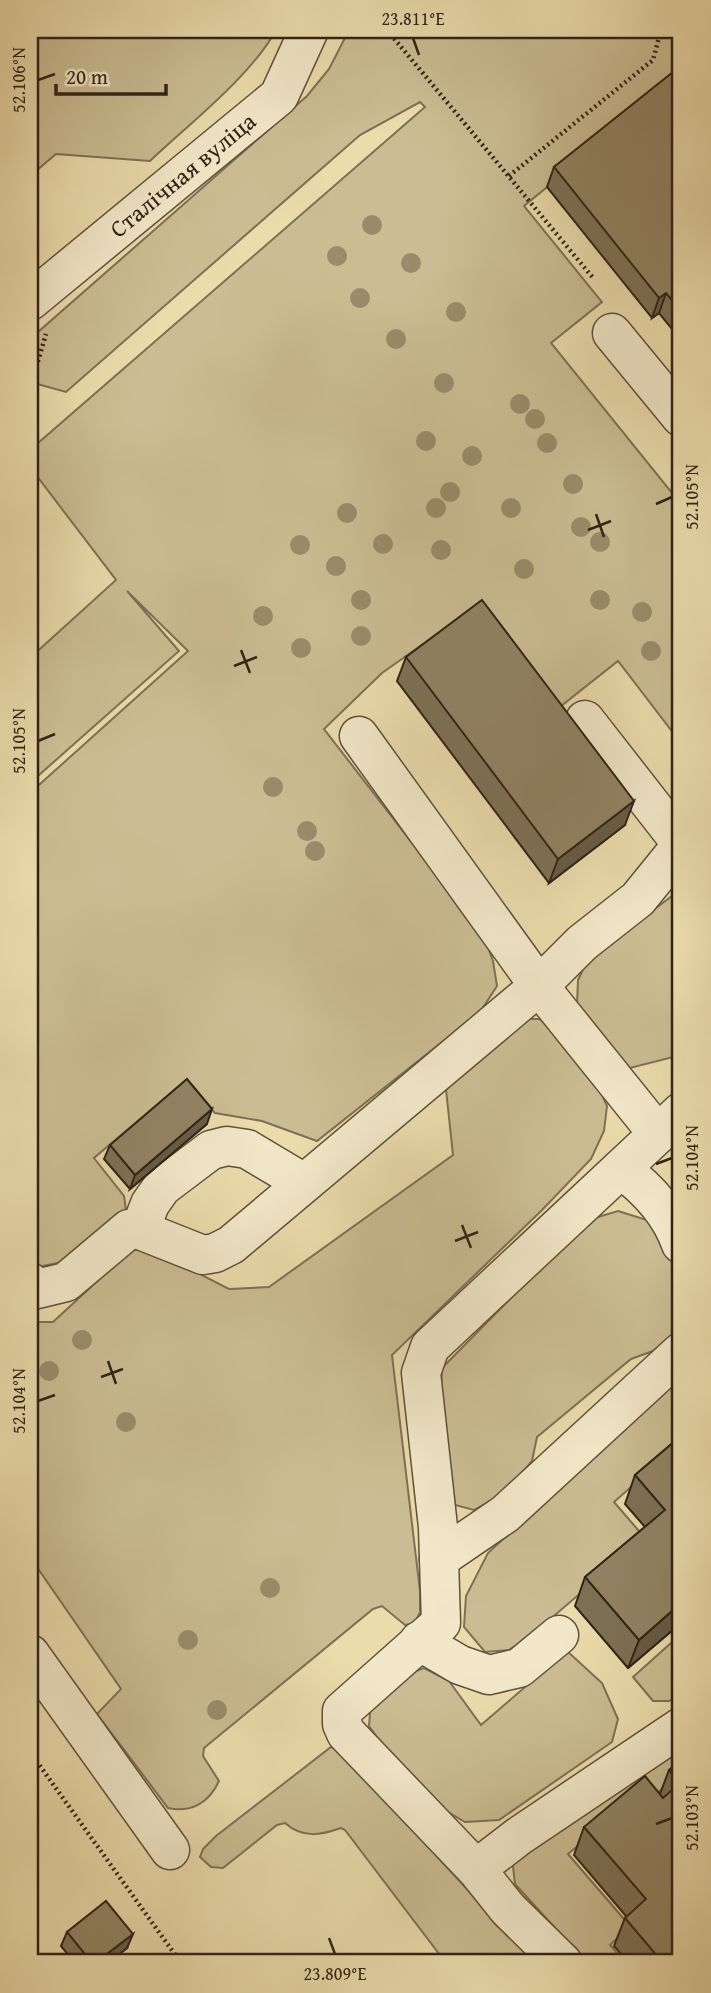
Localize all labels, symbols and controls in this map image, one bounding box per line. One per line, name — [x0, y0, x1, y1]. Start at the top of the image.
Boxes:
text: 23.811°E — [381, 5, 445, 32]
text: 52.106°N — [5, 47, 32, 113]
scale bar — [56, 52, 166, 96]
text: 20 m — [66, 61, 108, 92]
street label: Сталічная вуліца — [102, 103, 264, 246]
text: 52.105°N — [678, 464, 705, 530]
text: 52.105°N — [5, 708, 32, 774]
text: 52.104°N — [678, 1125, 705, 1191]
text: 52.104°N — [5, 1368, 32, 1434]
text: 52.103°N — [678, 1785, 705, 1851]
text: 23.809°E — [303, 1960, 367, 1987]

